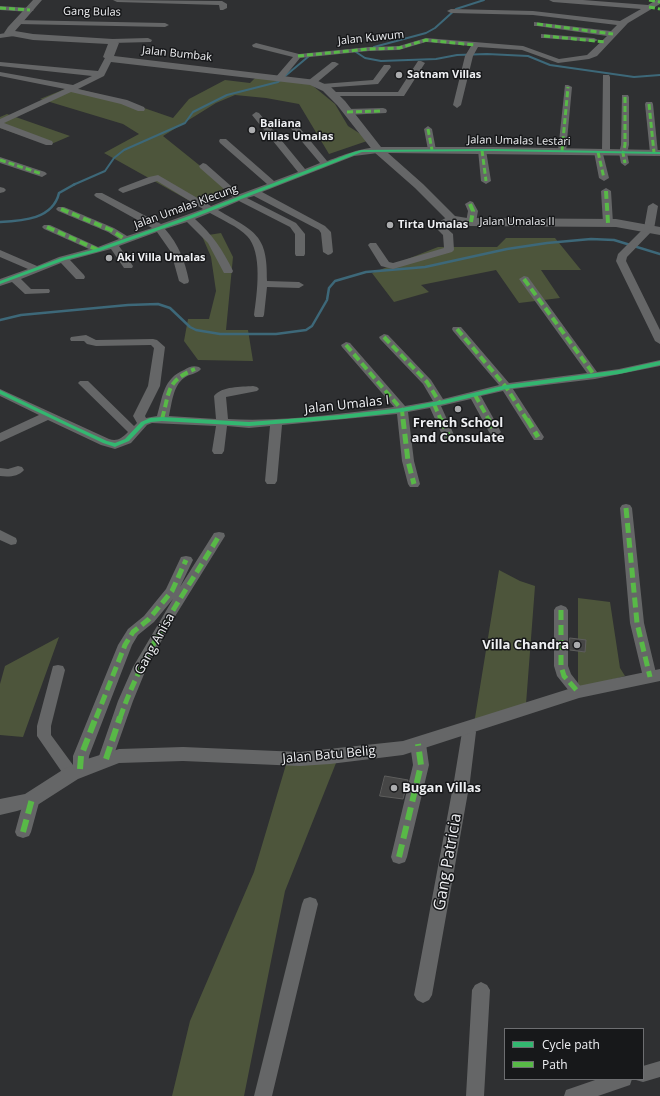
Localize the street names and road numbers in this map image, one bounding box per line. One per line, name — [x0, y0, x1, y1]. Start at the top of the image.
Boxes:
street label: Gang Bulas — [63, 5, 121, 19]
street label: Jalan Kuwum — [337, 28, 405, 48]
street label: Jalan Bumbak — [141, 44, 213, 64]
street label: Jalan Umalas Lestari — [467, 133, 571, 149]
street label: Jalan Umalas Klecung — [132, 182, 240, 232]
street label: Jalan Umalas II — [479, 215, 555, 229]
street label: Jalan Umalas I — [304, 393, 390, 417]
street label: Gang Anisa — [132, 610, 178, 678]
street label: Jalan Batu Belig — [282, 743, 376, 767]
street label: Gang Patricia — [430, 812, 466, 912]

